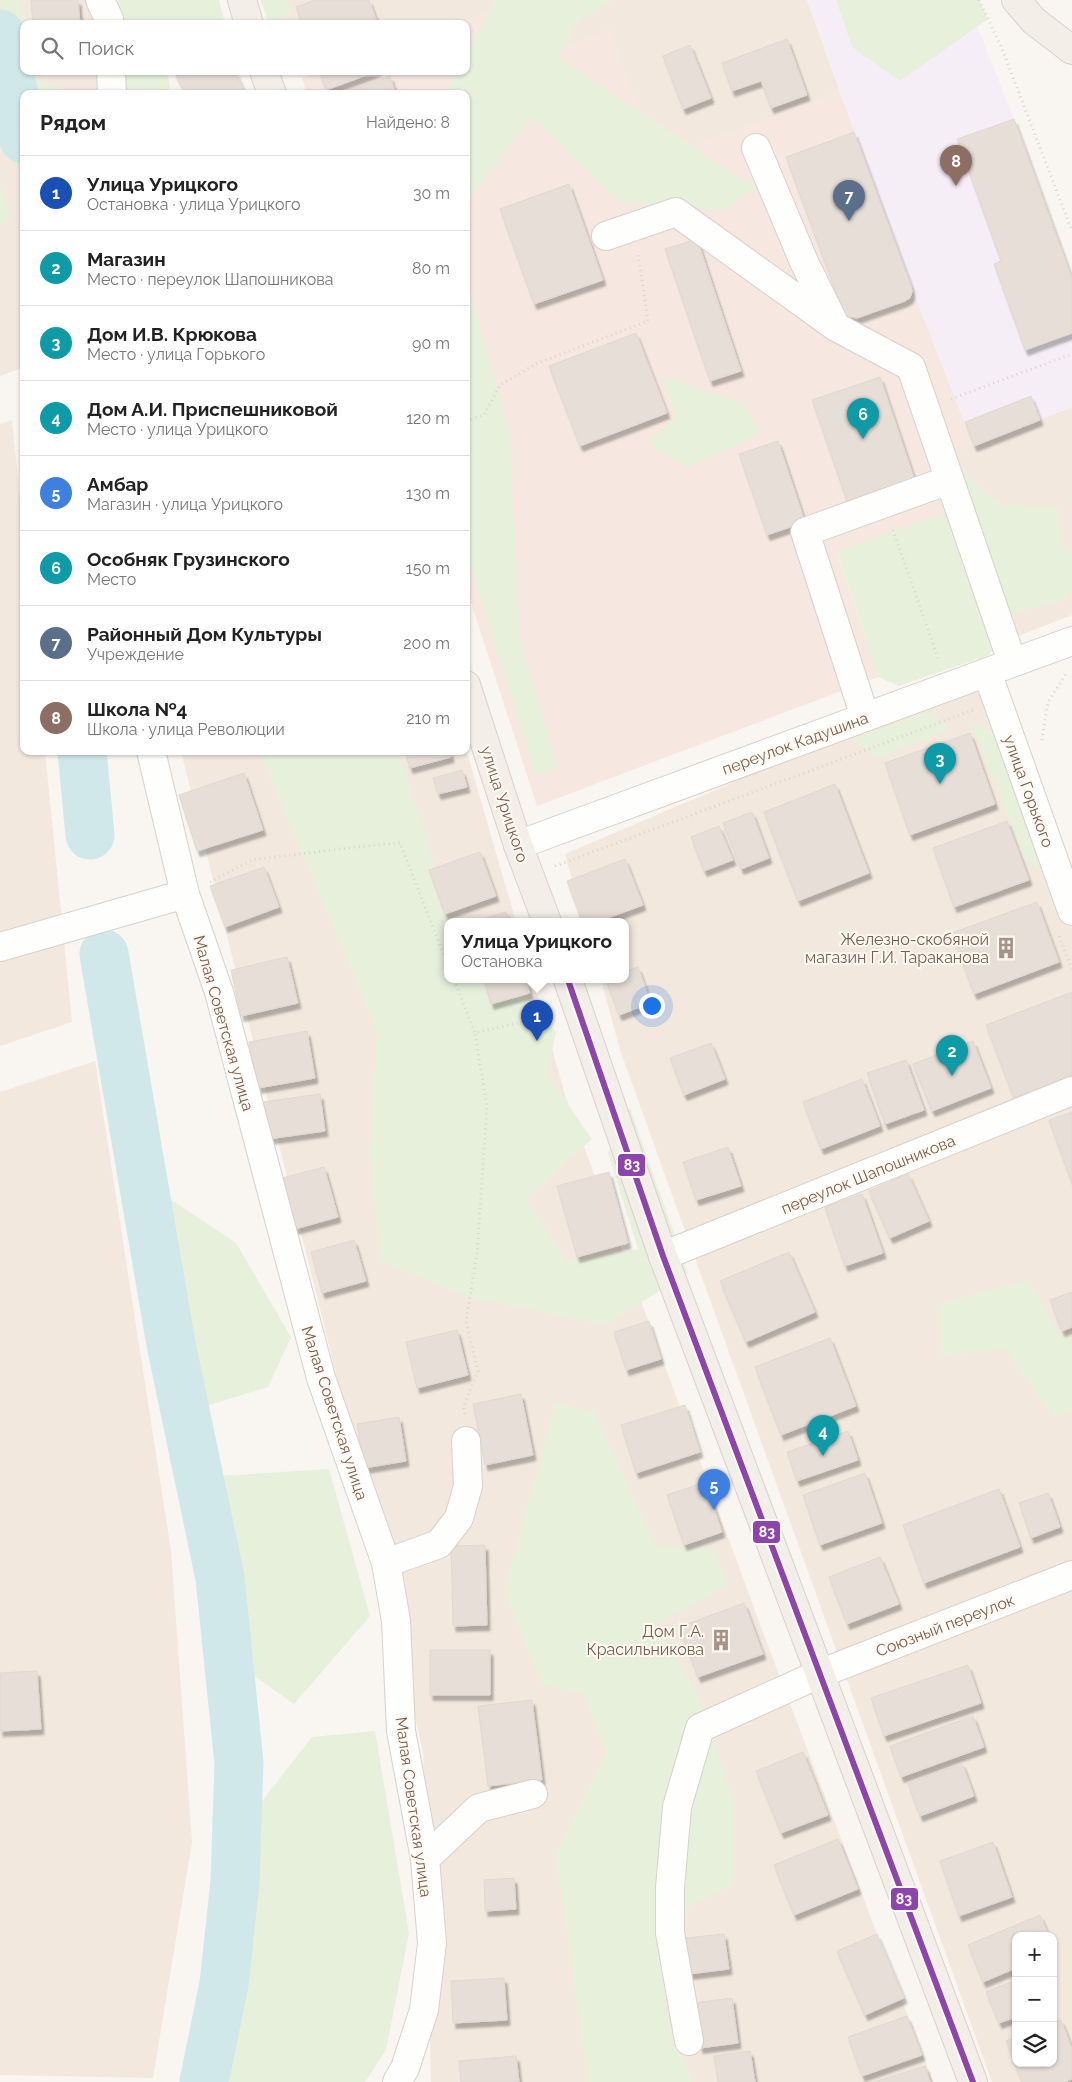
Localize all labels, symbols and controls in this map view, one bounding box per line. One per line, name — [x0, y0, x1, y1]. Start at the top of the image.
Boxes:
search box — [20, 20, 470, 75]
icon: search — [38, 34, 66, 62]
text: Поиск — [78, 37, 134, 59]
text: Рядом — [40, 110, 106, 135]
text: Найдено: 8 — [366, 113, 450, 132]
pin: 8 — [940, 145, 972, 186]
text: Улица Урицкого — [87, 173, 238, 195]
pin: 7 — [833, 180, 865, 221]
text: 1 — [52, 184, 60, 203]
text: 30 m — [413, 184, 450, 203]
text: Остановка · улица Урицкого — [87, 195, 301, 214]
text: Магазин — [87, 248, 166, 270]
text: 2 — [51, 259, 61, 278]
text: 80 m — [412, 259, 450, 278]
text: Место · переулок Шапошникова — [87, 270, 333, 289]
text: Дом И.В. Крюкова — [87, 323, 257, 345]
text: 3 — [52, 334, 60, 353]
text: 90 m — [412, 334, 450, 353]
text: Место · улица Горького — [87, 345, 265, 364]
text: Дом А.И. Приспешниковой — [87, 398, 338, 420]
pin: 6 — [847, 398, 879, 439]
text: 4 — [51, 409, 61, 428]
text: 120 m — [406, 409, 450, 428]
text: Место · улица Урицкого — [87, 420, 268, 439]
text: Амбар — [87, 473, 148, 495]
text: 5 — [52, 484, 60, 503]
text: 130 m — [406, 484, 450, 503]
text: Магазин · улица Урицкого — [87, 495, 283, 514]
text: Особняк Грузинского — [87, 548, 290, 570]
text: 6 — [51, 559, 61, 578]
text: 150 m — [406, 559, 450, 578]
text: Место — [87, 570, 136, 589]
text: Районный Дом Культуры — [87, 623, 322, 645]
text: 7 — [52, 634, 60, 653]
text: 200 m — [403, 634, 450, 653]
text: Учреждение — [87, 645, 184, 664]
text: Школа №4 — [87, 698, 187, 720]
street label: переулок Кадушина — [719, 708, 871, 779]
text: 8 — [51, 709, 61, 728]
text: 210 m — [406, 709, 450, 728]
text: Школа · улица Революции — [87, 720, 285, 739]
street label: улица Горького — [999, 732, 1058, 850]
pin: 3 — [924, 743, 956, 784]
street label: улица Урицкого — [477, 744, 532, 865]
popup — [444, 918, 629, 983]
text: Улица Урицкого — [461, 930, 612, 952]
place label: Железно-скобяной магазин Г.И. Тараканова — [805, 930, 989, 967]
street label: Малая Советская улица — [189, 933, 258, 1113]
building icon: Железно-скобяной магазин Г.И. Тараканова — [993, 935, 1019, 961]
text: Остановка — [461, 952, 542, 971]
your location — [639, 993, 665, 1019]
pin: 1 — [521, 1000, 553, 1041]
pin: 2 — [936, 1035, 968, 1076]
street label: переулок Шапошникова — [778, 1131, 958, 1218]
line badge: 83 — [617, 1153, 646, 1177]
text: 83 — [624, 1157, 640, 1173]
street label: Малая Советская улица — [297, 1324, 372, 1503]
pin: 4 — [807, 1415, 839, 1456]
pin: 5 — [698, 1469, 730, 1510]
line badge: 83 — [752, 1520, 781, 1544]
text: 83 — [759, 1524, 775, 1540]
street label: Союзный переулок — [873, 1590, 1017, 1661]
place label: Дом Г.А. Красильникова — [587, 1622, 704, 1659]
building icon: Дом Г.А. Красильникова — [708, 1627, 734, 1653]
street label: Малая Советская улица — [391, 1716, 436, 1898]
line badge: 83 — [890, 1887, 919, 1911]
text: 83 — [896, 1891, 912, 1907]
map controls — [1012, 1932, 1057, 2067]
button: + — [1012, 1932, 1057, 1977]
button: − — [1012, 1977, 1057, 2022]
button: layers — [1012, 2022, 1057, 2067]

